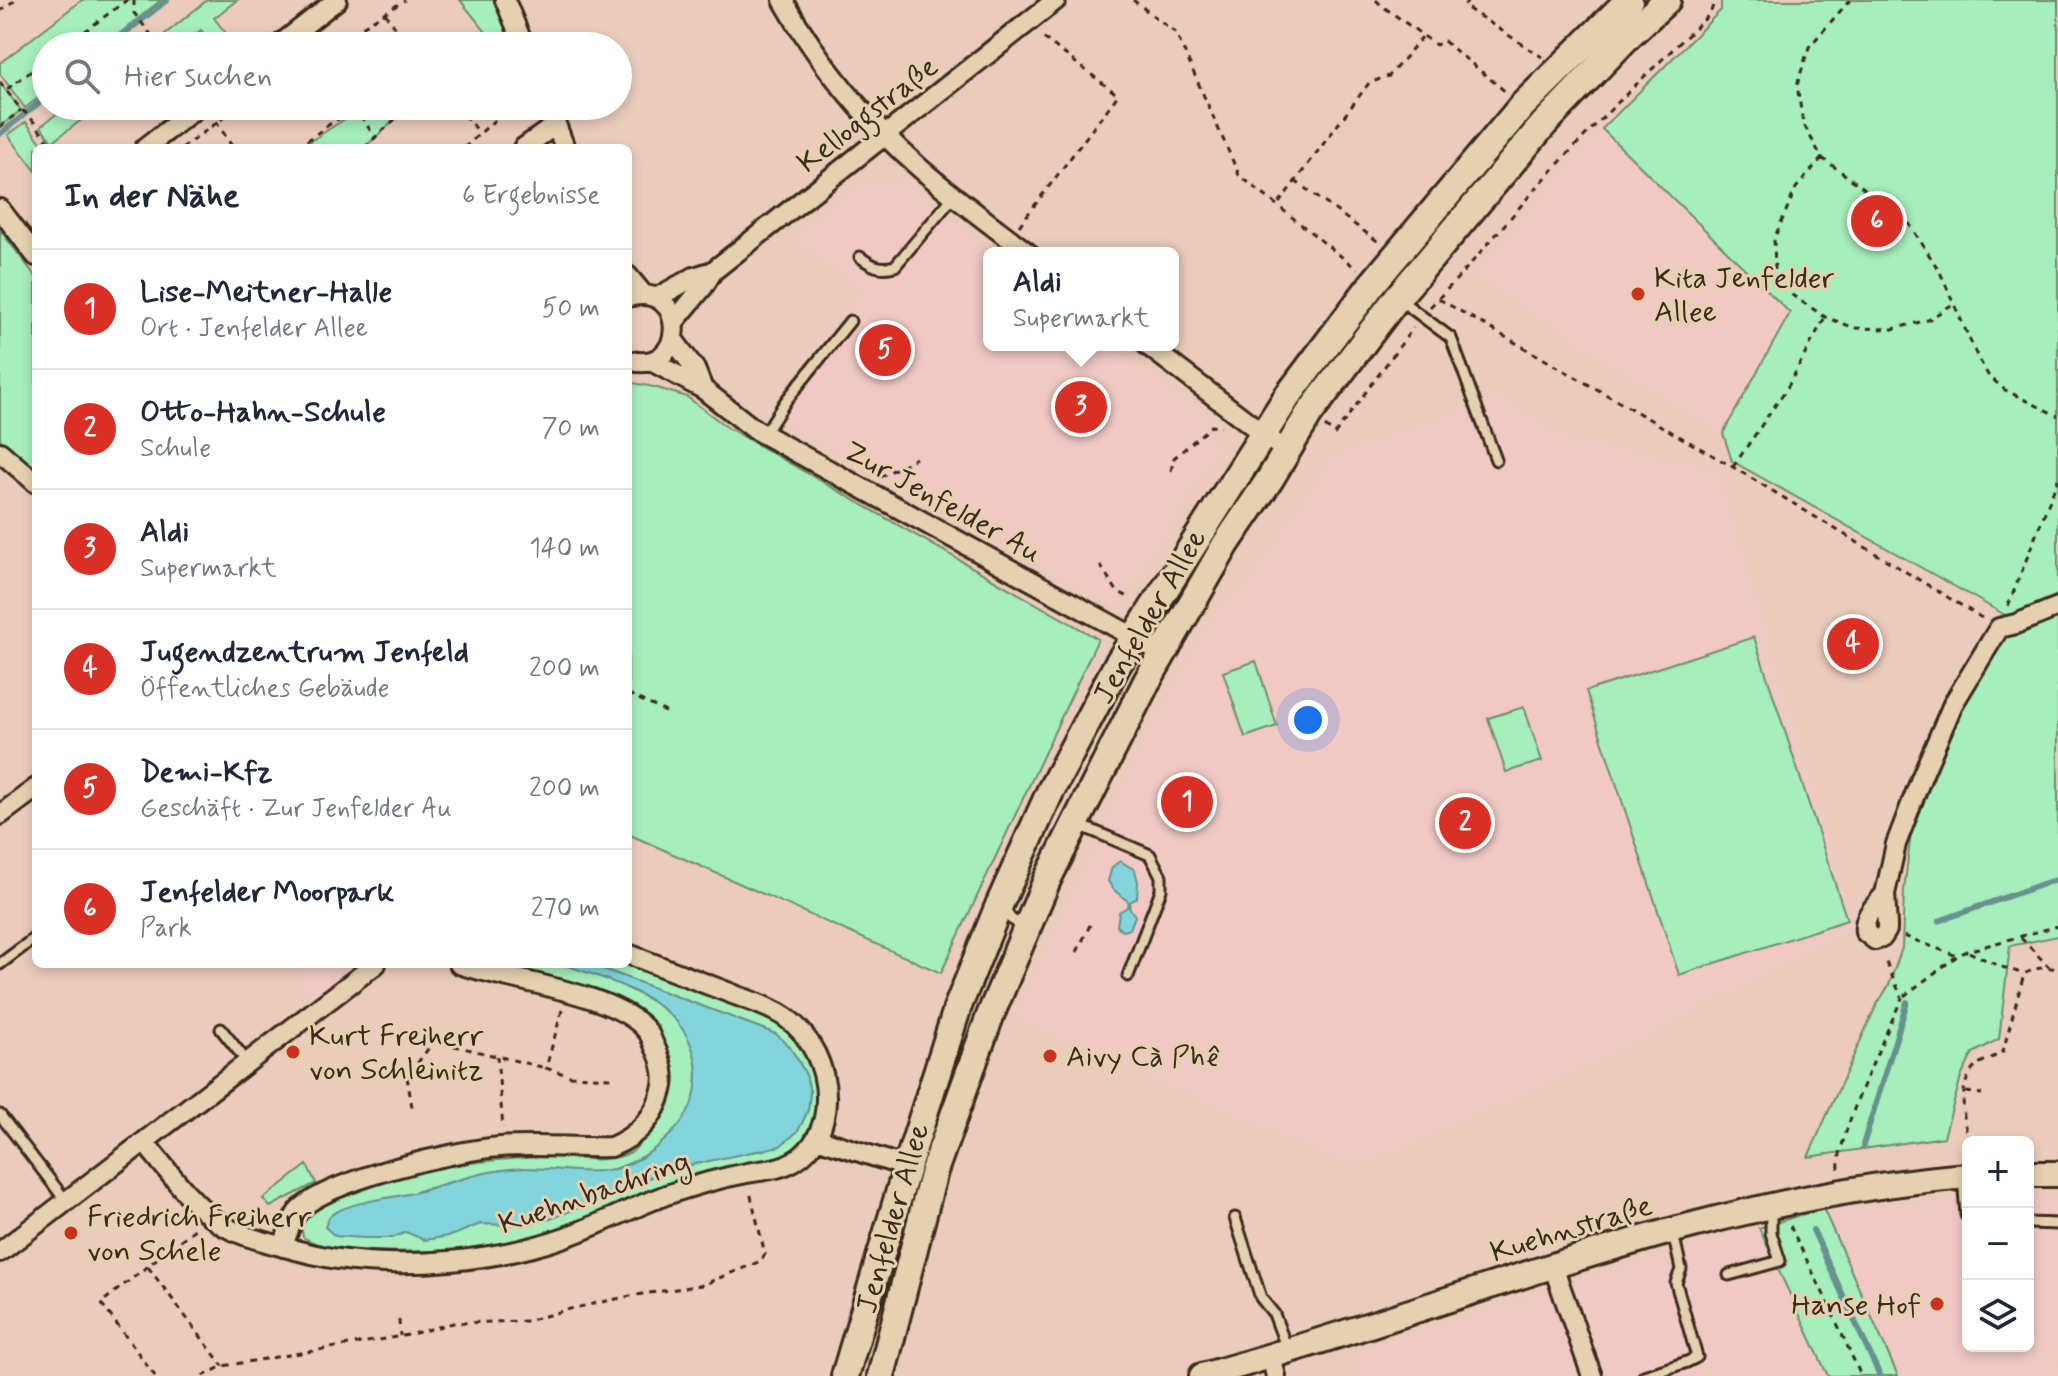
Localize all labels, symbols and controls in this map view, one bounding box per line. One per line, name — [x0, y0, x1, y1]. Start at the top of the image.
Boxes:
search box — [32, 32, 632, 120]
street label: Kelloggstraße — [790, 48, 948, 185]
icon: search — [60, 54, 104, 98]
text: Hier suchen — [124, 57, 272, 96]
text: In der Nähe — [64, 174, 239, 219]
text: 6 Ergebnisse — [462, 179, 600, 213]
pin: 6 — [1851, 191, 1903, 251]
popup — [983, 247, 1179, 351]
place label: Kita Jenfelder Allee — [1654, 259, 1835, 332]
text: Aldi — [1013, 263, 1062, 302]
text: Lise-Meitner-Halle — [140, 273, 392, 312]
marker: Kita Jenfelder Allee — [1629, 285, 1647, 303]
text: 1 — [84, 292, 96, 326]
text: 50 m — [542, 292, 600, 326]
text: Supermarkt — [1013, 302, 1149, 336]
text: Ort · Jenfelder Allee — [140, 312, 368, 346]
pin: 5 — [859, 320, 911, 380]
pin: 3 — [1055, 377, 1107, 437]
text: Otto-Hahn-Schule — [140, 393, 386, 432]
text: 2 — [84, 412, 96, 446]
text: 70 m — [542, 412, 600, 446]
text: Schule — [140, 432, 211, 466]
street label: Zur Jenfelder Au — [837, 432, 1048, 573]
text: Aldi — [140, 513, 189, 552]
street label: Jenfelder Allee — [1084, 522, 1216, 711]
text: 3 — [84, 532, 96, 566]
text: 140 m — [529, 532, 600, 566]
text: Supermarkt — [140, 552, 277, 586]
pin: 4 — [1827, 614, 1879, 674]
text: Jugendzentrum Jenfeld — [140, 633, 469, 672]
text: 4 — [82, 652, 98, 686]
text: 200 m — [529, 652, 600, 686]
text: Öffentliches Gebäude — [140, 672, 389, 706]
your location — [1288, 700, 1328, 740]
text: Demi-Kfz — [140, 753, 273, 792]
text: 5 — [82, 772, 98, 806]
text: 200 m — [529, 772, 600, 806]
pin: 1 — [1161, 772, 1213, 832]
text: Geschäft · Zur Jenfelder Au — [140, 792, 452, 826]
pin: 2 — [1439, 793, 1491, 853]
text: Jenfelder Moorpark — [140, 873, 394, 912]
text: 6 — [83, 892, 97, 926]
text: 270 m — [531, 892, 600, 926]
text: Park — [140, 912, 192, 946]
place label: Kurt Freiherr von Schleinitz — [309, 1017, 484, 1090]
place label: Aivy Cà Phê — [1066, 1038, 1220, 1077]
marker: Kurt Freiherr von Schleinitz — [284, 1043, 302, 1061]
marker: Aivy Cà Phê — [1041, 1047, 1059, 1065]
street label: Jenfelder Allee — [848, 1119, 939, 1318]
map controls — [1962, 1136, 2034, 1352]
button: + — [1962, 1136, 2034, 1208]
street label: Kuehnbachring — [494, 1142, 696, 1246]
street label: Kuehnstraße — [1486, 1186, 1657, 1273]
place label: Friedrich Freiherr von Schele — [87, 1198, 312, 1271]
button: − — [1962, 1208, 2034, 1280]
marker: Friedrich Freiherr von Schele — [62, 1224, 80, 1242]
button: layers — [1962, 1280, 2034, 1352]
place label: Hanse Hof — [1791, 1286, 1921, 1325]
marker: Hanse Hof — [1928, 1295, 1946, 1313]

